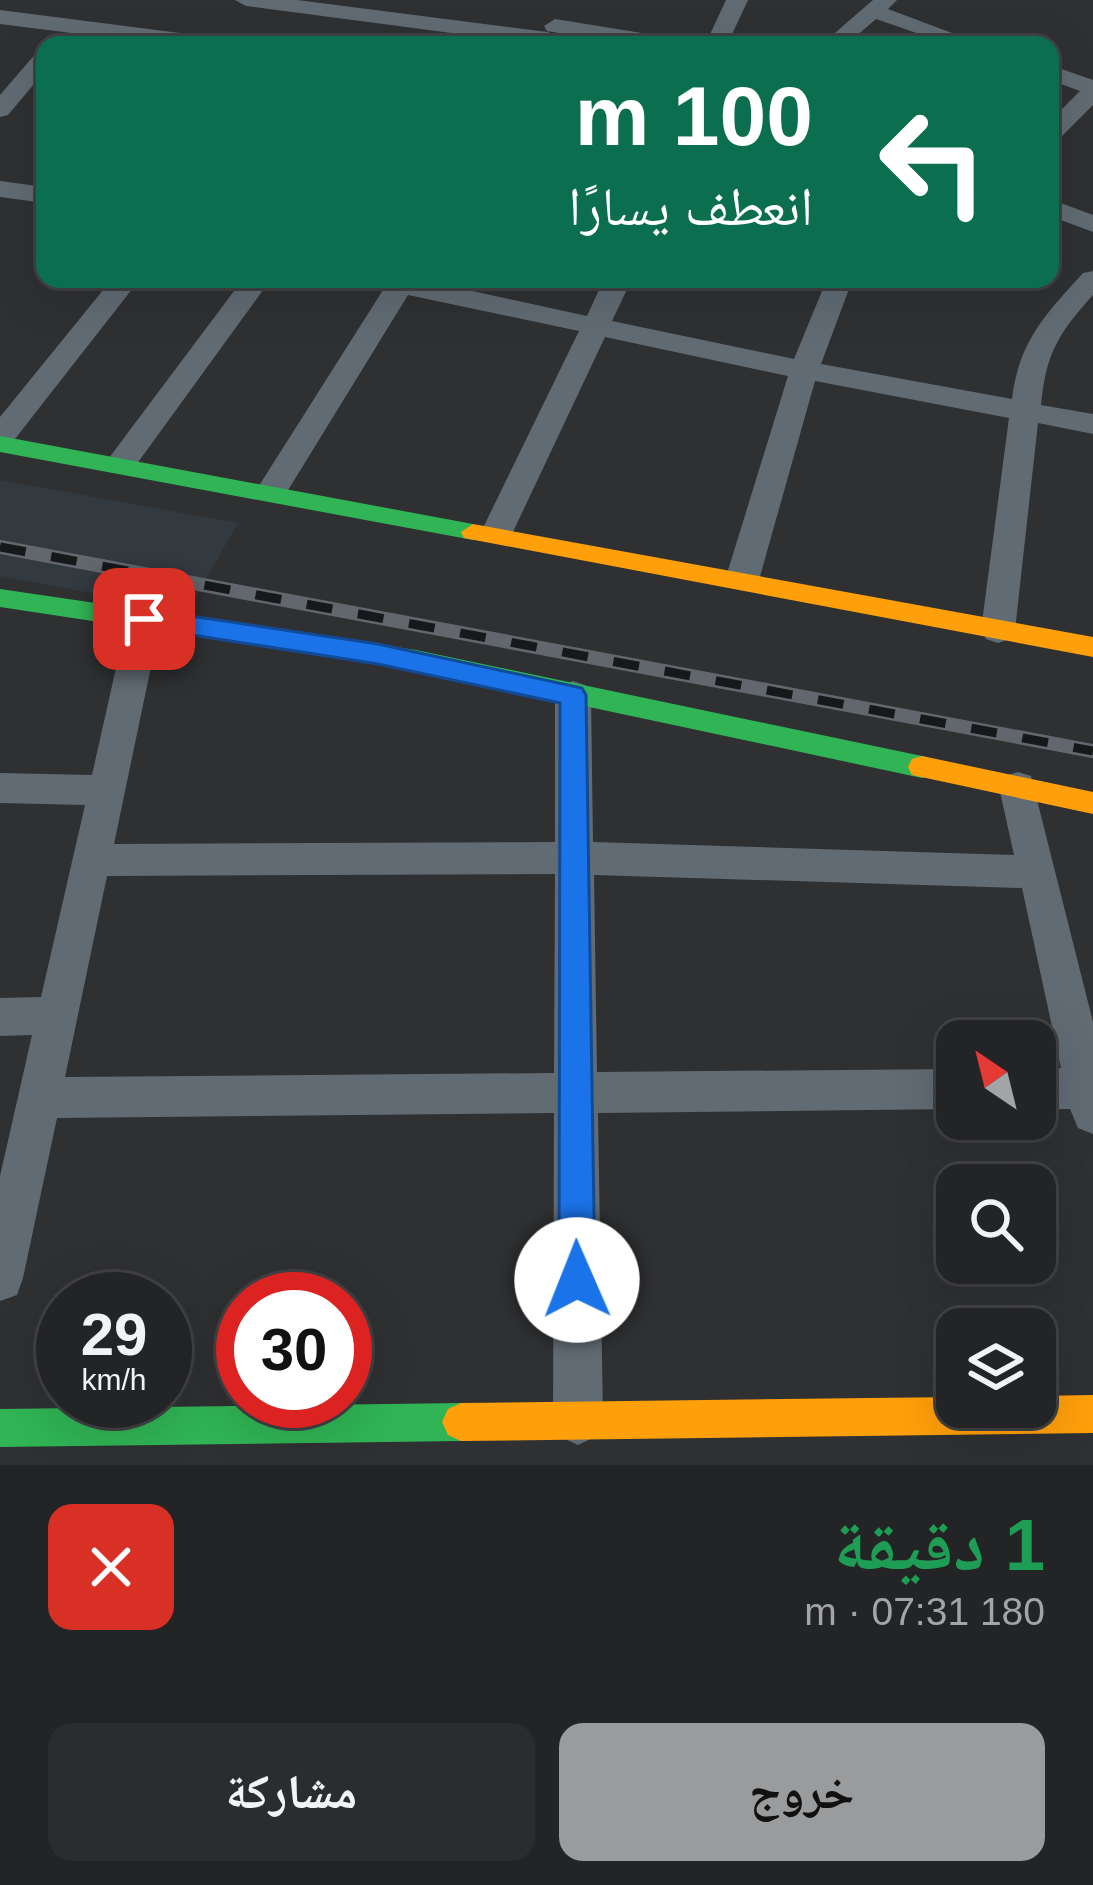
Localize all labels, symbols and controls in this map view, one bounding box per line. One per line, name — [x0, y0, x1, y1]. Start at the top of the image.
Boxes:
text: 100 m — [575, 69, 813, 163]
icon: left — [855, 84, 1011, 240]
text: انعطف يسارًا — [568, 176, 813, 236]
pin — [93, 568, 195, 670]
icon: arrive — [111, 586, 177, 652]
north arrow — [936, 1020, 1056, 1140]
map controls — [936, 1020, 1056, 1428]
button: search — [936, 1164, 1056, 1284]
position arrow — [514, 1217, 640, 1343]
speed limit sign: 30 — [216, 1272, 372, 1428]
text: 29 — [81, 1301, 147, 1368]
button: layers — [936, 1308, 1056, 1428]
text: km/h — [81, 1363, 147, 1396]
button: close — [48, 1504, 174, 1630]
text: 1 دقيقة — [834, 1505, 1045, 1585]
text: 180 m · 07:31 — [804, 1590, 1045, 1633]
button: مشاركة — [48, 1723, 535, 1861]
button: خروج — [559, 1723, 1045, 1861]

